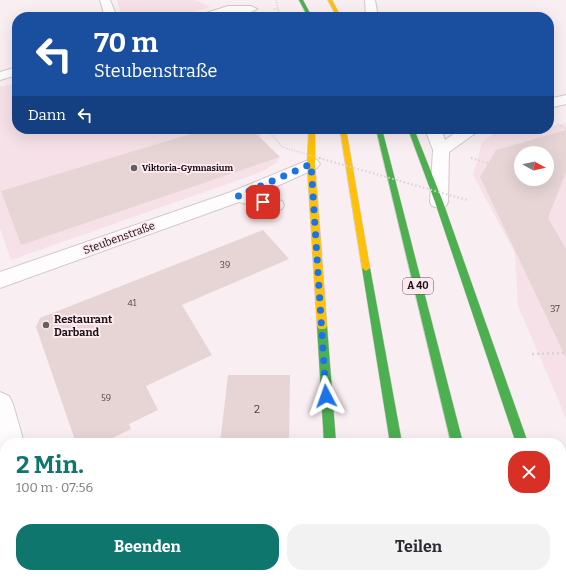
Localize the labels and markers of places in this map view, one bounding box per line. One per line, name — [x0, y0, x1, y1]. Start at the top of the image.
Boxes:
marker: Viktoria-Gymnasium — [129, 163, 139, 173]
place label: Viktoria-Gymnasium — [142, 163, 234, 173]
pin — [246, 185, 280, 219]
place label: Restaurant Darband — [54, 313, 113, 339]
marker: Restaurant Darband — [41, 320, 51, 330]

